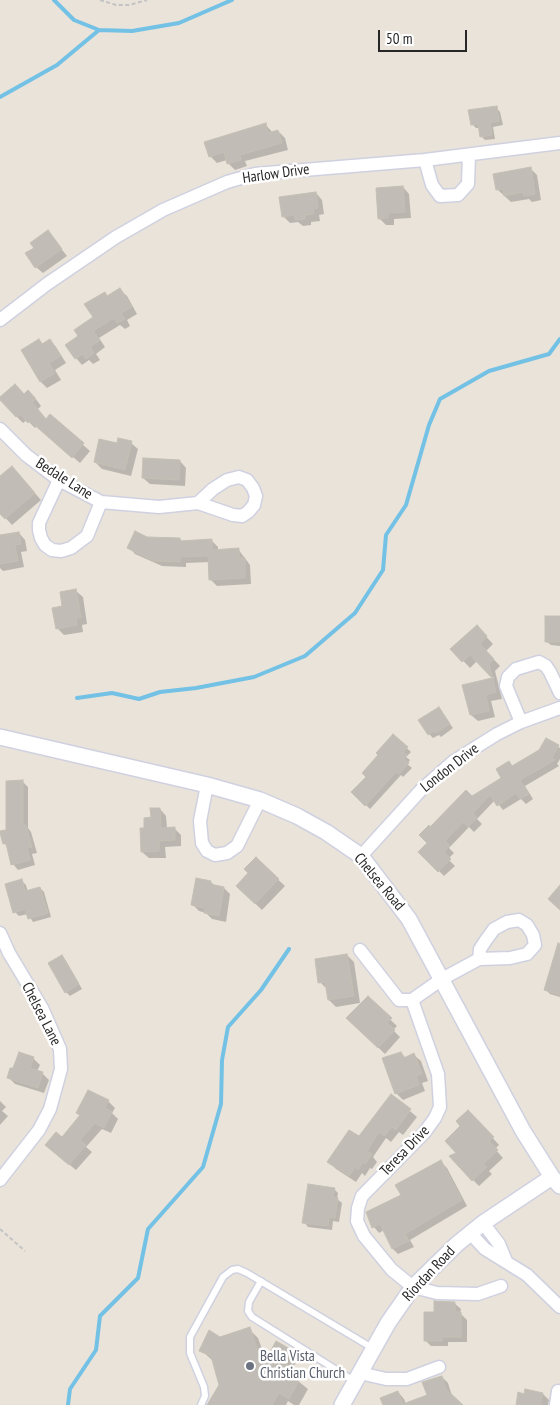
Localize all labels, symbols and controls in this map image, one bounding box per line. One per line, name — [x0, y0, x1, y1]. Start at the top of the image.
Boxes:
scale bar — [380, 20, 469, 52]
text: 50 m — [386, 29, 412, 48]
street label: Harlow Drive — [241, 160, 311, 188]
street label: Bedale Lane — [32, 455, 96, 503]
street label: London Drive — [417, 740, 483, 796]
street label: Chelsea Road — [350, 850, 408, 914]
street label: Chelsea Lane — [17, 979, 65, 1049]
street label: Teresa Drive — [377, 1122, 433, 1180]
street label: Riordan Road — [399, 1243, 459, 1305]
place label: Bella Vista Christian Church — [260, 1348, 345, 1383]
marker: Bella Vista Christian Church — [244, 1360, 256, 1372]

